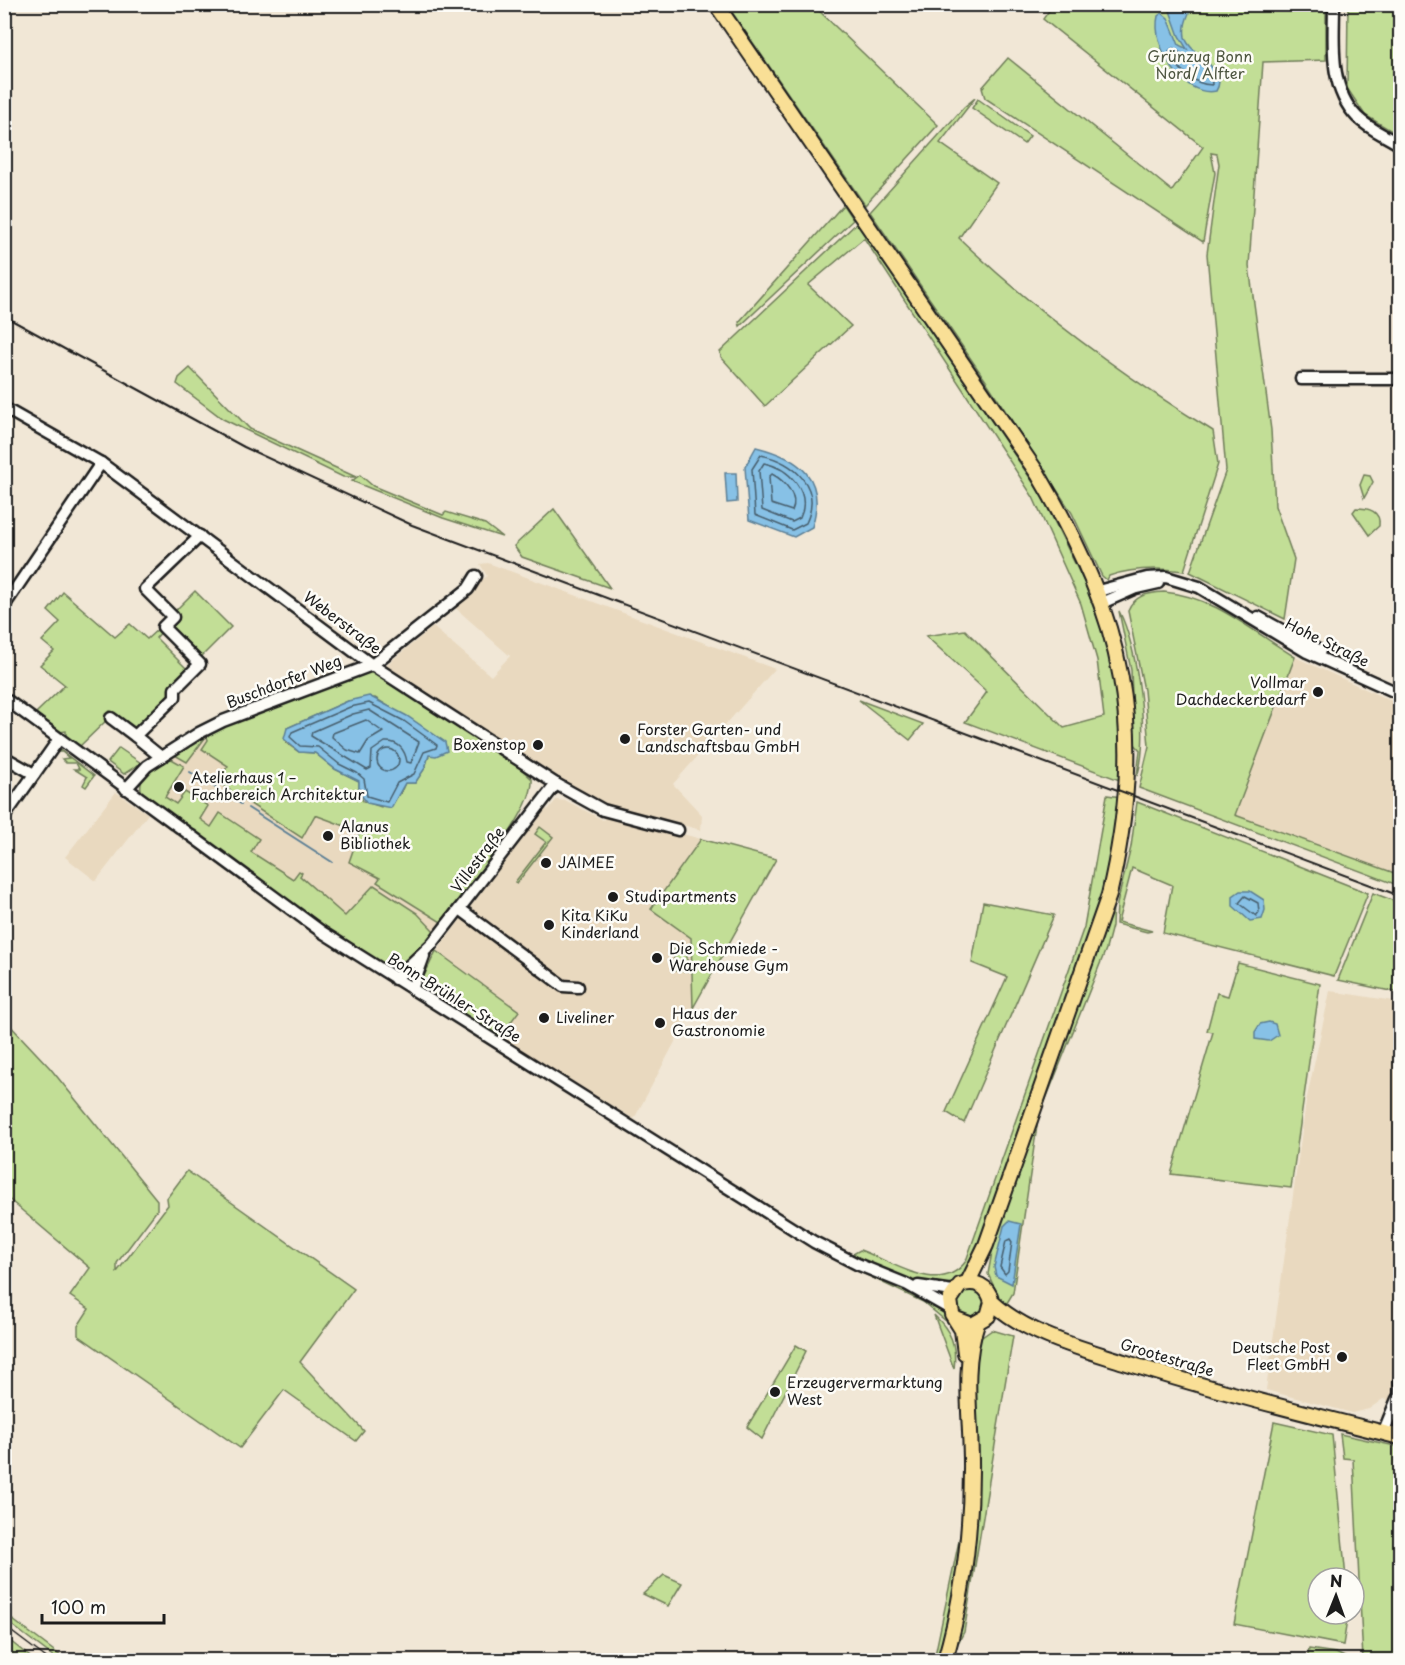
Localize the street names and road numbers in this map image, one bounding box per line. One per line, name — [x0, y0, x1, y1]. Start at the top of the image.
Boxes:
street label: Weberstraße — [299, 585, 387, 659]
street label: Hohe Straße — [1282, 611, 1374, 672]
street label: Buschdorfer Weg — [223, 648, 344, 713]
street label: Villestraße — [444, 821, 509, 897]
street label: Bonn-Brühler-Straße — [384, 946, 526, 1047]
street label: Grootestraße — [1118, 1331, 1217, 1382]

